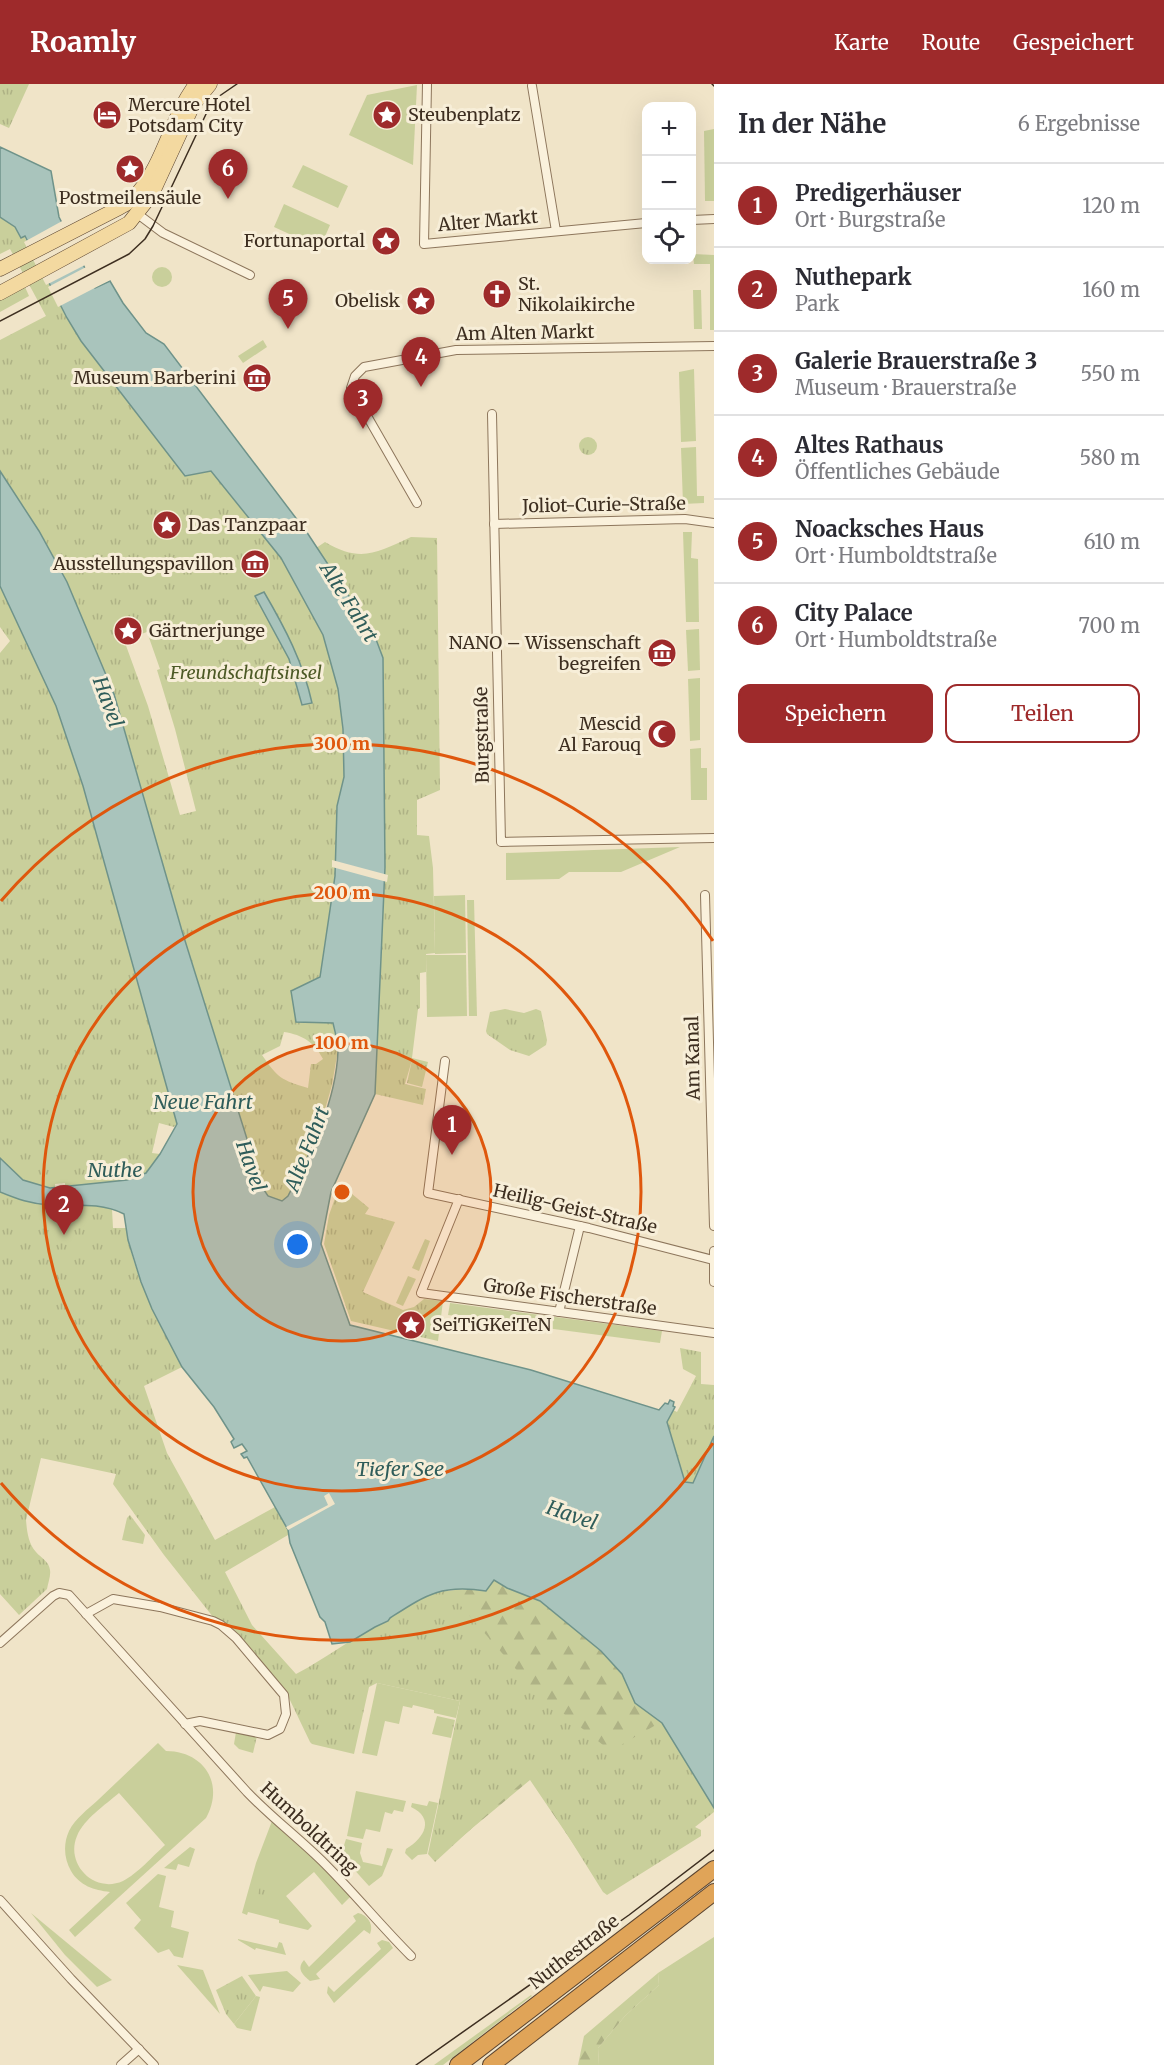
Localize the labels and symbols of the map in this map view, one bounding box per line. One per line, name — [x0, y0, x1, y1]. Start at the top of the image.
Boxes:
place label: Mercure Hotel Potsdam City — [128, 93, 251, 137]
hotel icon: Mercure Hotel Potsdam City — [91, 99, 123, 131]
place icon: Steubenplatz — [371, 99, 403, 131]
place label: Steubenplatz — [408, 103, 521, 126]
pin: 6 — [208, 150, 248, 199]
place icon: Postmeilensäule — [114, 153, 146, 185]
place label: Postmeilensäule — [59, 186, 201, 209]
street label: Alter Markt — [436, 205, 539, 236]
place icon: Fortunaportal — [370, 225, 402, 257]
place label: Fortunaportal — [244, 229, 365, 252]
place label: St. Nikolaikirche — [518, 272, 635, 316]
church icon: St. Nikolaikirche — [481, 278, 513, 310]
pin: 5 — [268, 280, 308, 329]
place icon: Obelisk — [405, 285, 437, 317]
place label: Obelisk — [335, 289, 401, 312]
street label: Am Alten Markt — [454, 320, 595, 345]
pin: 4 — [402, 338, 440, 387]
museum icon: Museum Barberini — [241, 362, 273, 394]
place label: Museum Barberini — [73, 366, 236, 389]
pin: 3 — [344, 380, 382, 429]
street label: Joliot-Curie-Straße — [521, 492, 686, 517]
place icon: Das Tanzpaar — [151, 509, 183, 541]
place label: Das Tanzpaar — [188, 513, 307, 536]
museum icon: Ausstellungspavillon — [239, 548, 271, 580]
place label: Ausstellungspavillon — [52, 552, 234, 575]
water label: Alte Fahrt — [314, 556, 384, 646]
place icon: Gärtnerjunge — [112, 615, 144, 647]
place label: Gärtnerjunge — [149, 619, 265, 642]
place label: NANO – Wissenschaft begreifen — [449, 631, 641, 675]
museum icon: NANO – Wissenschaft begreifen — [646, 637, 678, 669]
park label: Freundschaftsinsel — [169, 661, 322, 684]
water label: Havel — [87, 672, 129, 731]
street label: Burgstraße — [469, 686, 494, 784]
place label: Mescid Al Farouq — [557, 712, 641, 756]
mosque icon: Mescid Al Farouq — [646, 718, 678, 750]
text: 300 m — [314, 732, 370, 755]
text: 200 m — [314, 881, 370, 904]
street label: Am Kanal — [680, 1015, 705, 1102]
text: 100 m — [315, 1031, 369, 1054]
water label: Neue Fahrt — [153, 1089, 253, 1114]
water label: Alte Fahrt — [278, 1103, 334, 1197]
pin: 1 — [432, 1106, 472, 1155]
water label: Havel — [231, 1136, 272, 1195]
water label: Nuthe — [87, 1157, 143, 1182]
street label: Heilig-Geist-Straße — [491, 1178, 659, 1239]
centre of rings — [332, 1182, 352, 1202]
pin: 2 — [44, 1186, 84, 1235]
your location — [283, 1230, 312, 1259]
street label: Große Fischerstraße — [482, 1273, 658, 1320]
place icon: SeiTiGKeiTeN — [395, 1309, 427, 1341]
place label: SeiTiGKeiTeN — [432, 1313, 552, 1336]
water label: Tiefer See — [356, 1456, 444, 1481]
water label: Havel — [542, 1494, 601, 1535]
street label: Humboldtring — [256, 1777, 363, 1879]
street label: Nuthestraße — [524, 1909, 623, 1994]

